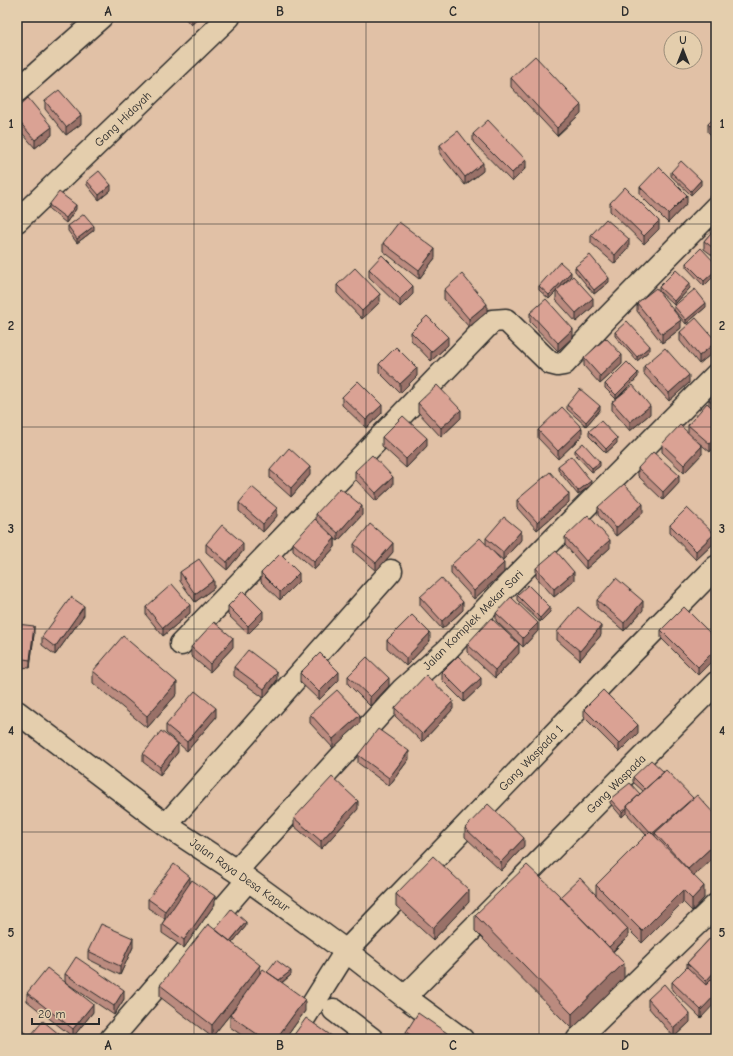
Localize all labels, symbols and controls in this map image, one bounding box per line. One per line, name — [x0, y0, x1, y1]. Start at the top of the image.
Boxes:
text: A — [104, 4, 112, 19]
text: B — [276, 4, 284, 19]
text: C — [449, 4, 457, 19]
text: D — [621, 4, 629, 19]
north arrow — [663, 30, 703, 70]
text: U — [679, 34, 687, 47]
street label: Gang Hidayah — [92, 88, 154, 150]
text: 1 — [8, 116, 14, 131]
text: 1 — [719, 116, 725, 131]
text: 2 — [8, 318, 14, 333]
text: 2 — [719, 318, 725, 333]
text: 3 — [8, 521, 14, 536]
text: 3 — [719, 521, 725, 536]
street label: Jalan Komplek Mekar Sari — [420, 567, 526, 673]
street label: Gang Waspada 1 — [496, 722, 566, 794]
text: 4 — [8, 723, 14, 738]
text: 4 — [719, 723, 725, 738]
street label: Gang Waspada — [584, 752, 648, 816]
street label: Jalan Raya Desa Kapur — [187, 835, 293, 915]
text: 5 — [8, 925, 15, 940]
text: 5 — [719, 925, 726, 940]
scale bar — [32, 1000, 99, 1026]
text: 20 m — [38, 1007, 66, 1021]
text: A — [104, 1038, 112, 1053]
text: B — [276, 1038, 284, 1053]
text: C — [449, 1038, 457, 1053]
text: D — [621, 1038, 629, 1053]

